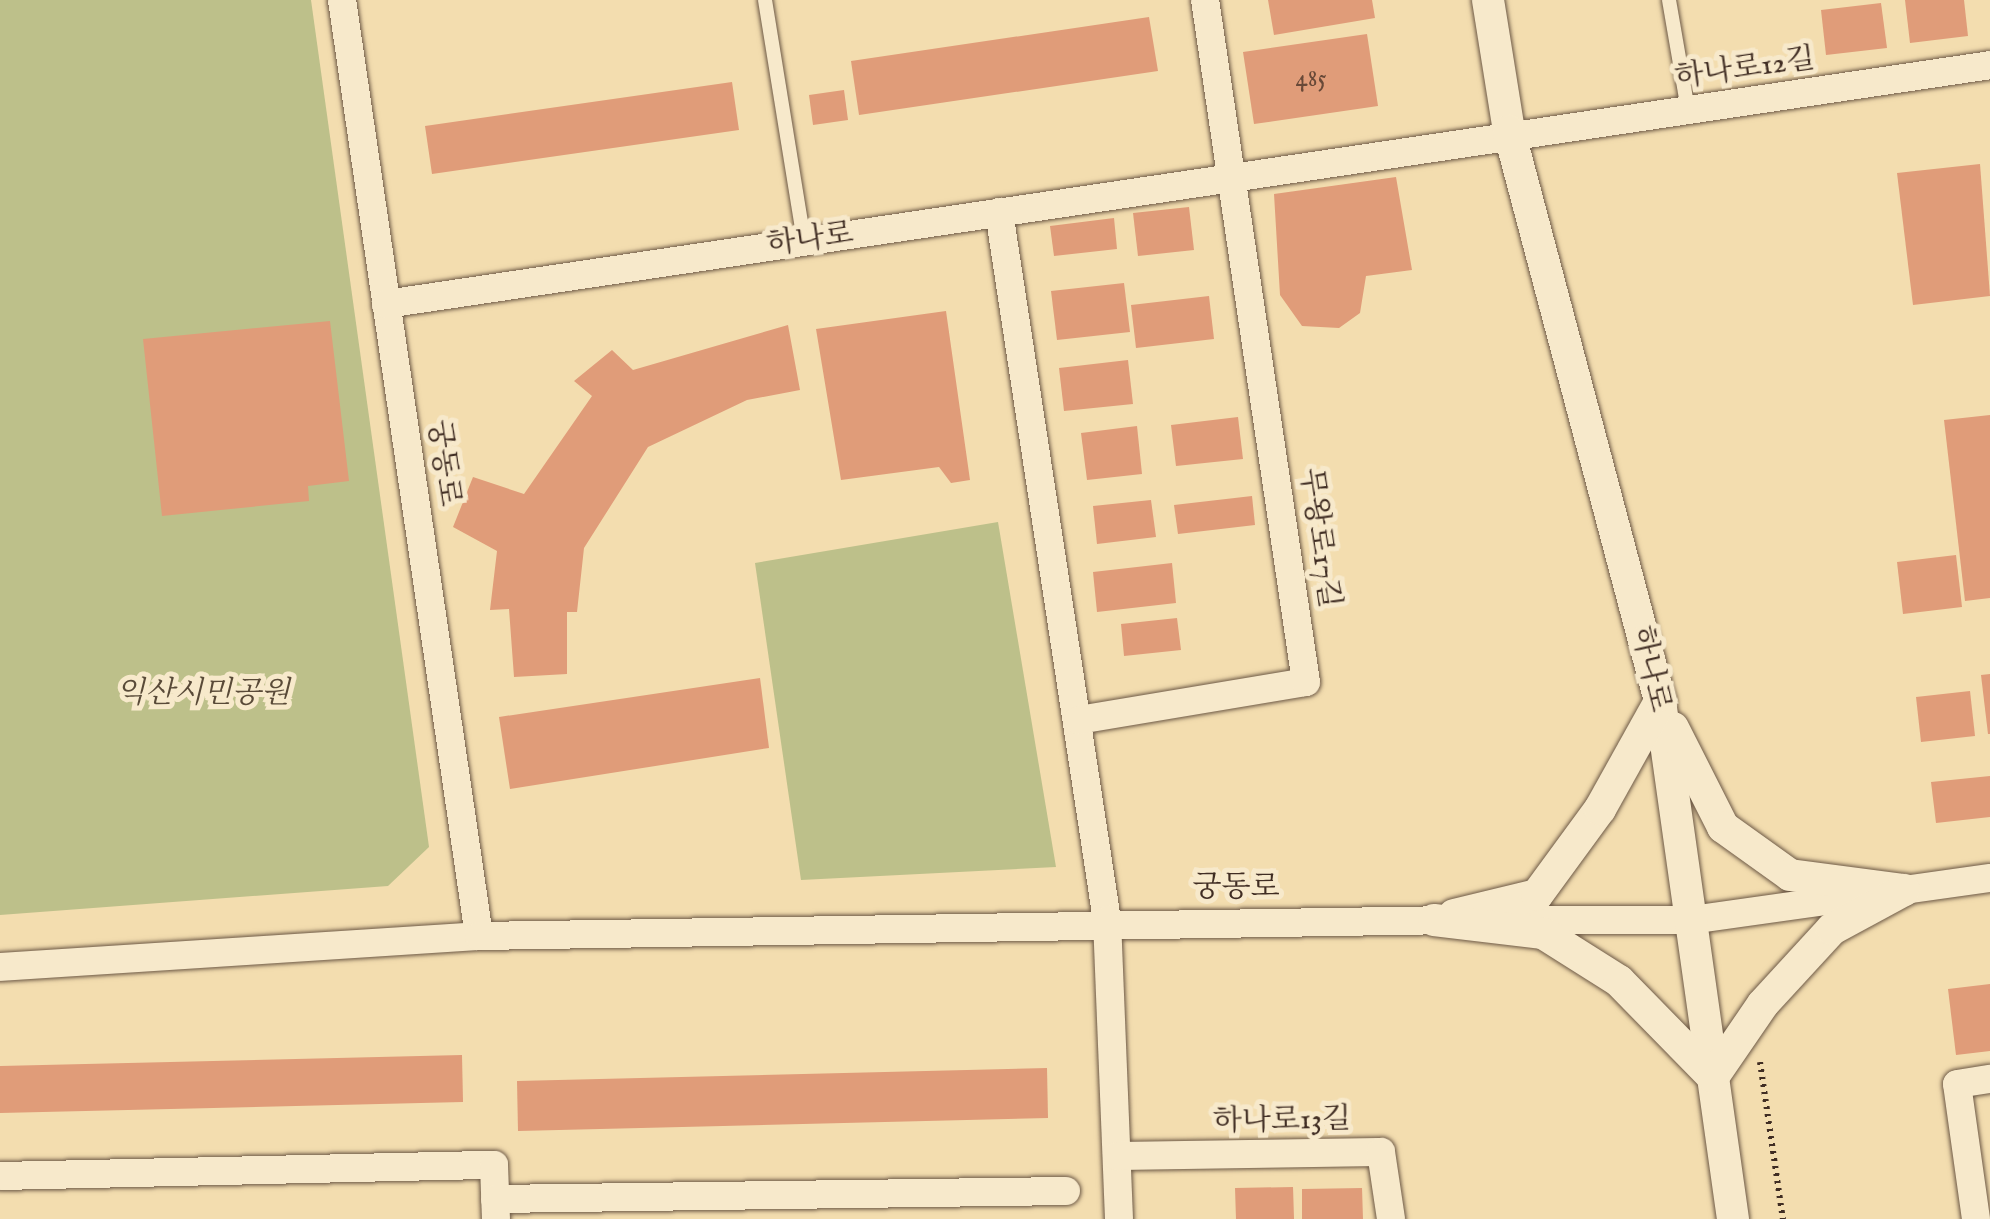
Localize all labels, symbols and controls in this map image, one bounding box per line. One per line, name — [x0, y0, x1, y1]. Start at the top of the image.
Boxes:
street label: 하나로12길 — [1673, 41, 1817, 97]
house number: 485 — [1295, 64, 1327, 94]
street label: 하나로 — [764, 216, 856, 264]
street label: 궁동로 — [419, 417, 467, 509]
street label: 무왕로17길 — [1291, 466, 1347, 610]
street label: 하나로 — [1623, 623, 1677, 715]
park label: 익산시민공원 — [116, 676, 290, 712]
street label: 궁동로 — [1193, 870, 1279, 906]
street label: 하나로13길 — [1213, 1102, 1351, 1140]

